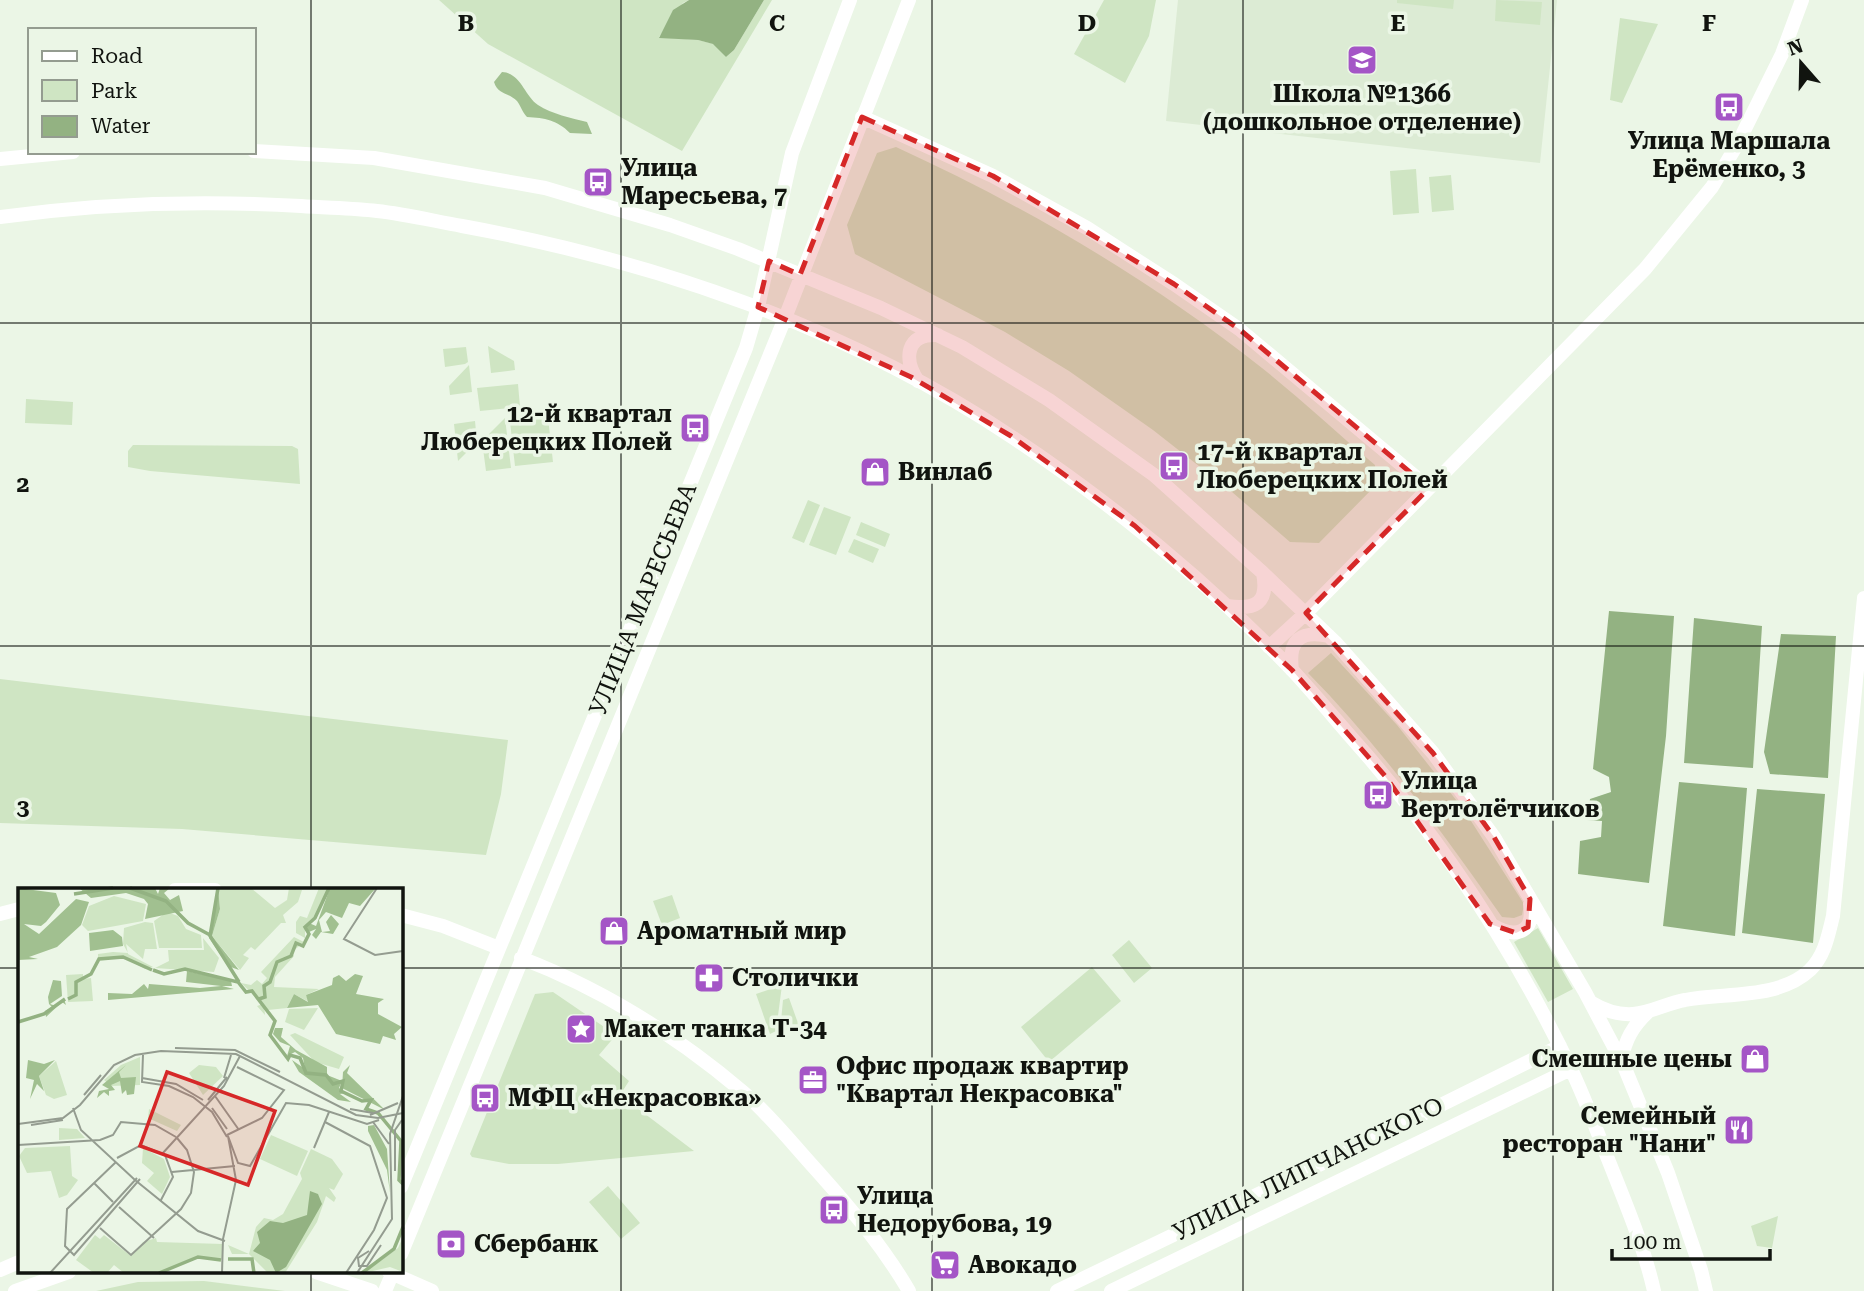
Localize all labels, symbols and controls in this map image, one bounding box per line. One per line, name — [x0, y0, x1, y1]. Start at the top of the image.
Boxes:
text: B — [458, 10, 474, 37]
text: C — [769, 10, 785, 37]
text: D — [1078, 10, 1096, 37]
text: E — [1391, 10, 1405, 37]
text: F — [1702, 10, 1716, 37]
legend — [28, 28, 256, 154]
north arrow — [1766, 28, 1836, 98]
text: N — [1785, 34, 1807, 61]
school or university icon: Школа №1366 (дошкольное отделение) — [1345, 43, 1379, 77]
text: Road — [91, 44, 143, 68]
text: Park — [91, 79, 137, 103]
place label: Школа №1366 (дошкольное отделение) — [1203, 80, 1521, 136]
bus stop icon: Улица Маршала Ерёменко, 3 — [1712, 90, 1746, 124]
text: Water — [91, 114, 151, 138]
place label: Улица Маршала Ерёменко, 3 — [1628, 127, 1830, 183]
place label: Улица Маресьева, 7 — [621, 154, 787, 210]
bus stop icon: Улица Маресьева, 7 — [581, 165, 615, 199]
place label: 12-й квартал Люберецких Полей — [421, 400, 672, 456]
bus stop icon: 12-й квартал Люберецких Полей — [678, 411, 712, 445]
place label: 17-й квартал Люберецких Полей — [1197, 438, 1448, 494]
bus stop icon: 17-й квартал Люберецких Полей — [1157, 449, 1191, 483]
shop icon: Винлаб — [858, 455, 892, 489]
place label: Винлаб — [898, 458, 992, 486]
text: 2 — [17, 471, 29, 498]
street label: УЛИЦА МАРЕСЬЕВА — [584, 479, 702, 719]
place label: Улица Вертолётчиков — [1401, 767, 1600, 823]
bus stop icon: Улица Вертолётчиков — [1361, 778, 1395, 812]
text: 3 — [17, 794, 30, 821]
inset map — [18, 888, 402, 1274]
shop icon: Ароматный мир — [597, 914, 631, 948]
place label: Ароматный мир — [637, 917, 846, 945]
pharmacy icon: Столички — [692, 961, 726, 995]
place label: Столички — [732, 964, 859, 992]
place icon: Макет танка Т-34 — [564, 1012, 598, 1046]
place label: Макет танка Т-34 — [604, 1015, 827, 1043]
shop icon: Смешные цены — [1738, 1042, 1772, 1076]
place label: Смешные цены — [1532, 1045, 1732, 1073]
place label: Офис продаж квартир "Квартал Некрасовка" — [836, 1052, 1129, 1108]
office icon: Офис продаж квартир "Квартал Некрасовка" — [796, 1063, 830, 1097]
bus stop icon: МФЦ «Некрасовка» — [468, 1081, 502, 1115]
place label: МФЦ «Некрасовка» — [508, 1084, 762, 1112]
street label: УЛИЦА ЛИПЧАНСКОГО — [1168, 1091, 1448, 1247]
place label: Семейный ресторан "Нани" — [1503, 1102, 1716, 1158]
restaurant icon: Семейный ресторан "Нани" — [1722, 1113, 1756, 1147]
place label: Улица Недорубова, 19 — [857, 1182, 1052, 1238]
bus stop icon: Улица Недорубова, 19 — [817, 1193, 851, 1227]
scale bar — [1612, 1218, 1770, 1262]
bank icon: Сбербанк — [434, 1227, 468, 1261]
place label: Сбербанк — [474, 1230, 599, 1258]
text: 100 m — [1622, 1230, 1682, 1254]
supermarket icon: Авокадо — [928, 1248, 962, 1282]
place label: Авокадо — [968, 1251, 1077, 1279]

